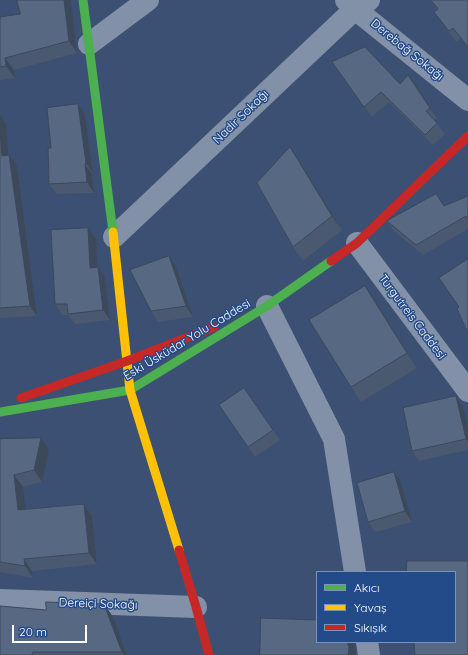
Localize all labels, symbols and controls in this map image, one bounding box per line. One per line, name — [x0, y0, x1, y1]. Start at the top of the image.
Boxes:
street label: Derebağ Sokağı — [368, 16, 446, 84]
street label: Nadir Sokağı — [210, 87, 272, 147]
street label: Turgutreis Caddesi — [375, 272, 449, 362]
street label: Eski Üsküdar Yolu Caddesi — [121, 296, 253, 384]
legend — [316, 571, 456, 643]
text: Akıcı — [354, 580, 380, 595]
street label: Dereiçi Sokağı — [58, 595, 138, 613]
text: Yavaş — [354, 600, 387, 615]
scale bar — [14, 617, 89, 643]
text: Sıkışık — [354, 620, 387, 635]
text: 20 m — [19, 624, 47, 639]

